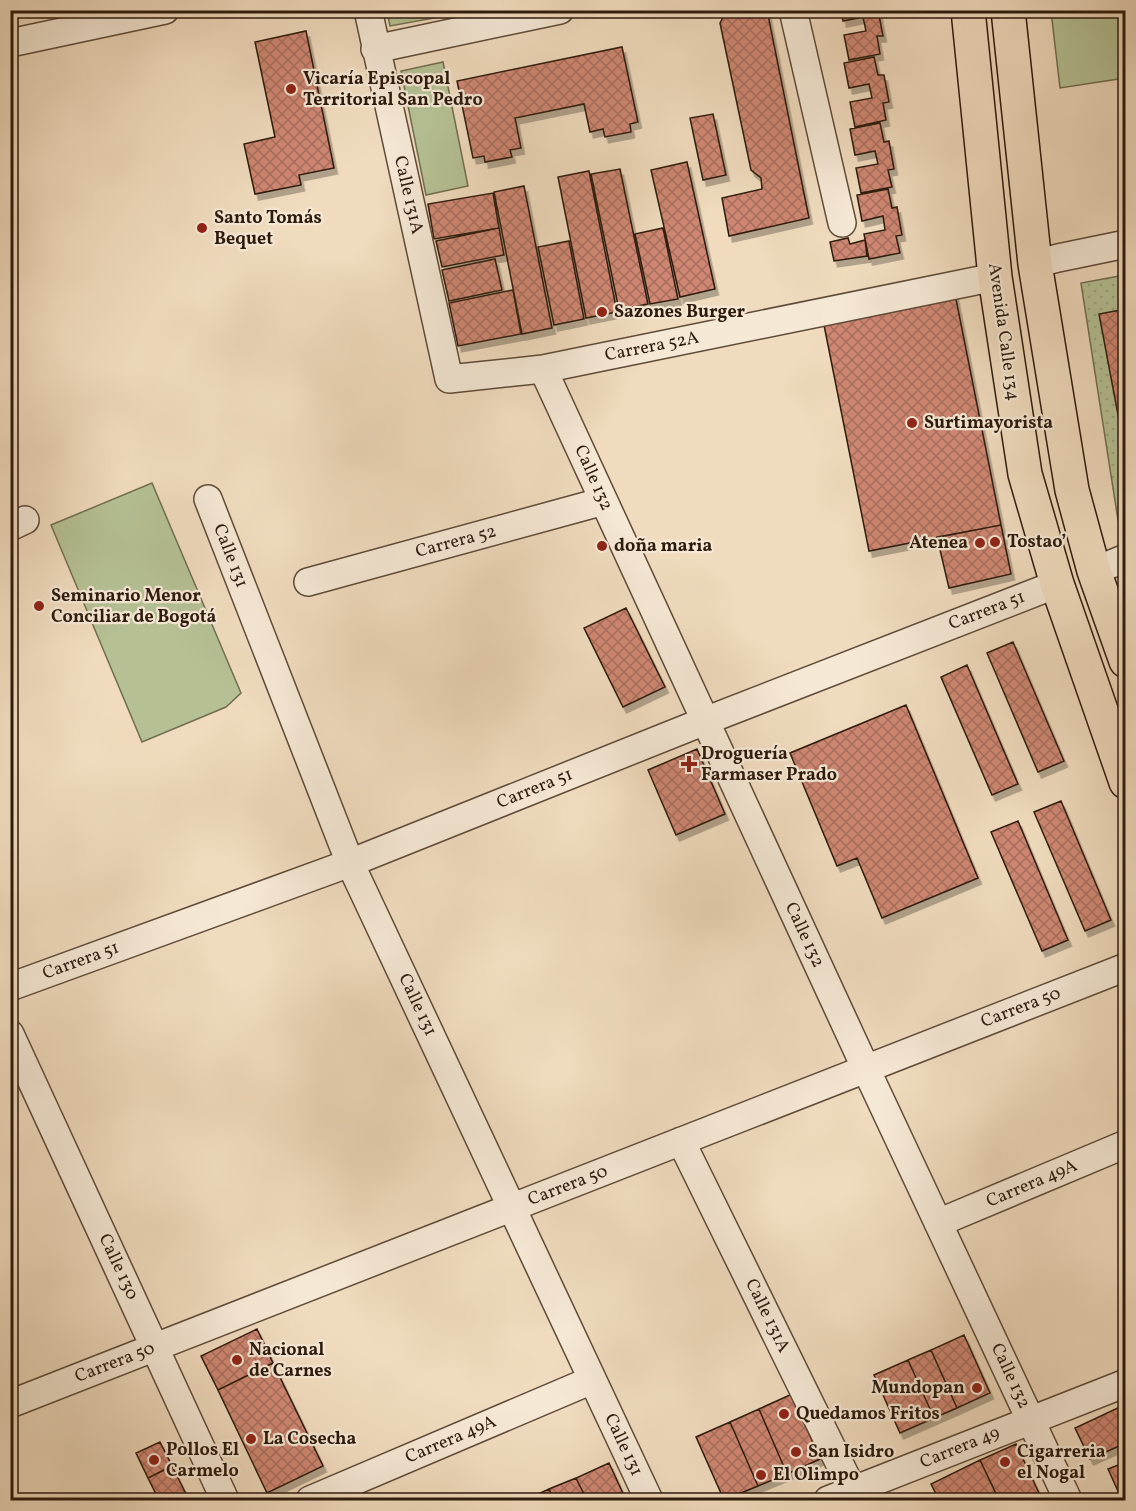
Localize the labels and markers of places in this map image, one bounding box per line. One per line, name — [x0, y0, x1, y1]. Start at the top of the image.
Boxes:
place label: Vicaría Episcopal Territorial San Pedro — [303, 67, 483, 113]
marker: Vicaría Episcopal Territorial San Pedro — [284, 82, 298, 96]
place label: Santo Tomás Bequet — [214, 206, 322, 252]
marker: Santo Tomás Bequet — [195, 221, 209, 235]
place label: Sazones Burger — [614, 300, 746, 325]
marker: Sazones Burger — [595, 305, 609, 319]
place label: Surtimayorista — [924, 411, 1053, 436]
marker: Surtimayorista — [905, 416, 919, 430]
place label: Tostao’ — [1007, 530, 1066, 555]
place label: Atenea — [909, 531, 968, 556]
place label: doña maria — [614, 534, 713, 559]
marker: Tostao’ — [988, 535, 1002, 549]
marker: Atenea — [973, 536, 987, 550]
marker: doña maria — [595, 539, 609, 553]
place label: Seminario Menor Conciliar de Bogotá — [51, 584, 217, 630]
marker: Seminario Menor Conciliar de Bogotá — [32, 599, 46, 613]
place label: Droguería Farmaser Prado — [701, 742, 837, 788]
marker: Droguería Farmaser Prado — [682, 757, 696, 771]
place label: Nacional de Carnes — [249, 1338, 332, 1384]
marker: Nacional de Carnes — [230, 1353, 244, 1367]
place label: Mundopan — [871, 1376, 965, 1401]
marker: Mundopan — [970, 1381, 984, 1395]
place label: Quedamos Fritos — [796, 1402, 940, 1427]
marker: Quedamos Fritos — [777, 1407, 791, 1421]
place label: La Cosecha — [263, 1427, 357, 1452]
marker: La Cosecha — [244, 1432, 258, 1446]
place label: Pollos El Carmelo — [166, 1438, 239, 1484]
place label: San Isidro — [808, 1440, 894, 1465]
place label: Cigarreria el Nogal — [1017, 1440, 1106, 1486]
marker: San Isidro — [789, 1445, 803, 1459]
marker: Pollos El Carmelo — [147, 1453, 161, 1467]
marker: Cigarreria el Nogal — [998, 1455, 1012, 1469]
place label: El Olimpo — [773, 1463, 859, 1488]
marker: El Olimpo — [754, 1468, 768, 1482]

